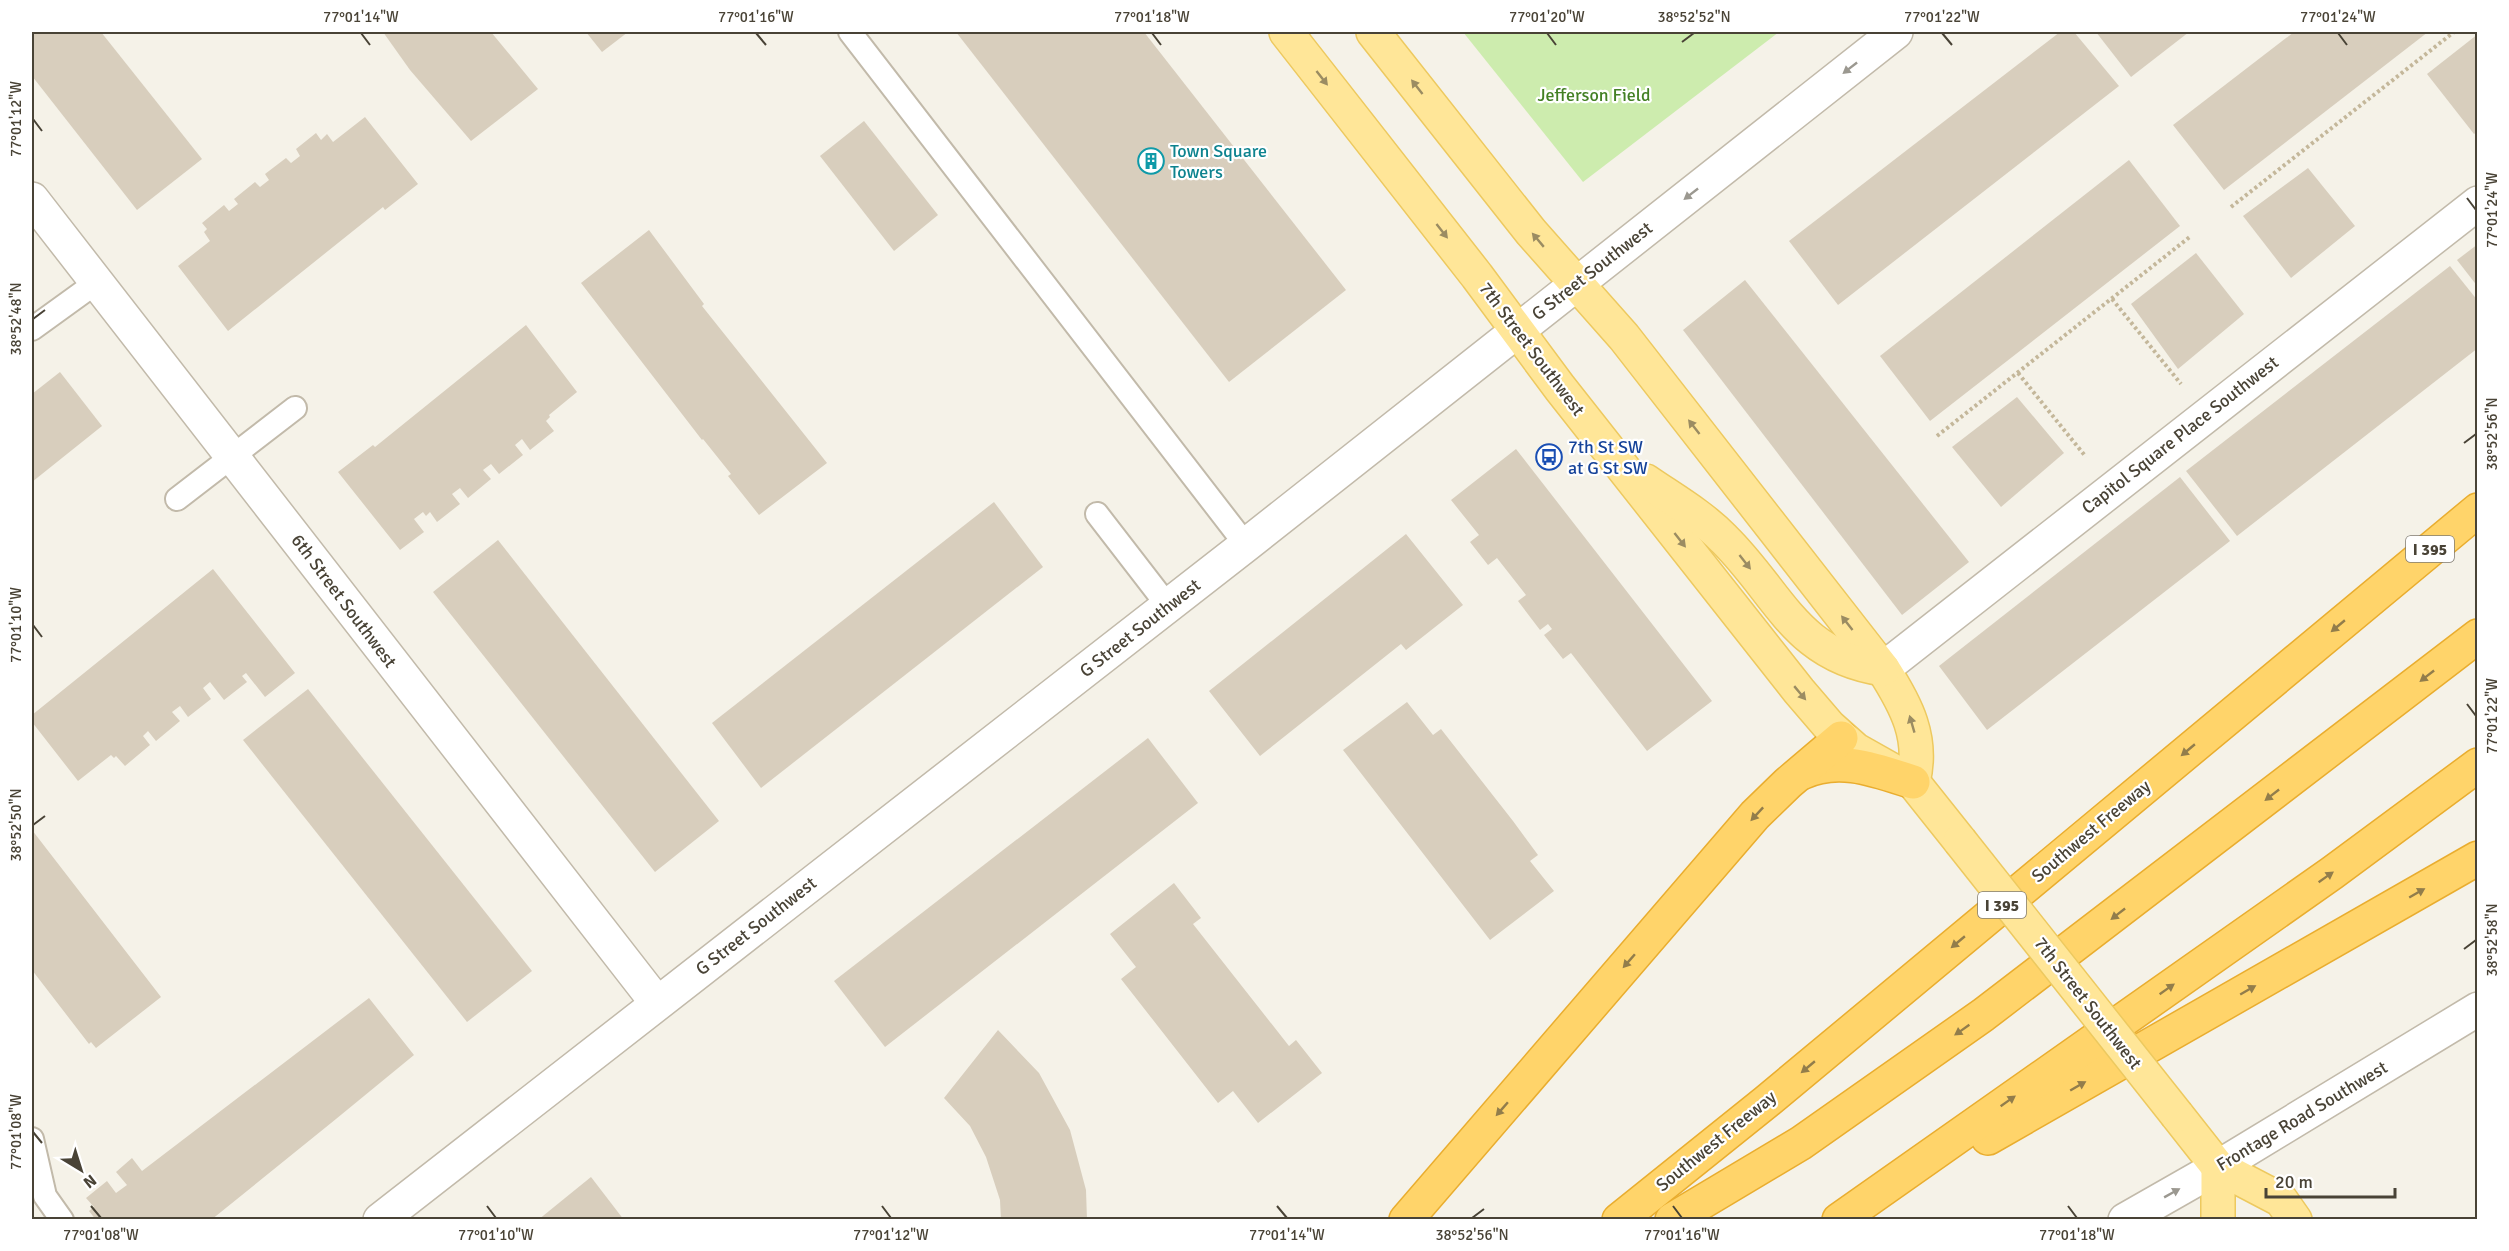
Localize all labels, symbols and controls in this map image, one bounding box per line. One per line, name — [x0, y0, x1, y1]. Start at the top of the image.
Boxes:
text: 77°01'14"W — [323, 8, 399, 26]
text: 77°01'16"W — [718, 8, 794, 26]
text: 77°01'18"W — [1114, 8, 1190, 26]
text: 77°01'20"W — [1509, 8, 1585, 26]
text: 38°52'52"N — [1657, 8, 1731, 26]
text: 77°01'22"W — [1904, 8, 1980, 26]
text: 77°01'24"W — [2300, 8, 2376, 26]
one-way arrow — [1843, 61, 1858, 73]
one-way arrow — [1316, 69, 1328, 85]
one-way arrow — [1410, 79, 1423, 95]
text: 77°01'12"W — [7, 81, 25, 157]
park label: Jefferson Field — [1537, 84, 1651, 106]
place label: Town Square Towers — [1170, 140, 1267, 183]
building icon: Town Square Towers — [1136, 146, 1166, 176]
text: 77°01'24"W — [2483, 172, 2501, 248]
one-way arrow — [1684, 187, 1699, 199]
street label: G Street Southwest — [1527, 217, 1657, 325]
one-way arrow — [1436, 223, 1448, 239]
one-way arrow — [1532, 233, 1545, 248]
street label: 7th Street Southwest — [1475, 278, 1589, 420]
text: 38°52'48"N — [7, 282, 25, 356]
street label: Capitol Square Place Southwest — [2077, 351, 2283, 519]
text: 38°52'56"N — [2483, 397, 2501, 471]
one-way arrow — [1688, 419, 1701, 435]
place label: 7th St SW at G St SW — [1568, 436, 1648, 479]
bus stop icon: 7th St SW at G St SW — [1534, 442, 1564, 472]
street label: 6th Street Southwest — [287, 530, 401, 672]
one-way arrow — [1673, 533, 1685, 548]
road number: I 395 — [2406, 536, 2454, 562]
one-way arrow — [1739, 555, 1751, 570]
street label: G Street Southwest — [1075, 574, 1205, 682]
text: 77°01'10"W — [7, 587, 25, 663]
one-way arrow — [1842, 615, 1854, 630]
one-way arrow — [2330, 619, 2346, 632]
one-way arrow — [2419, 669, 2434, 681]
text: 77°01'22"W — [2483, 678, 2501, 754]
one-way arrow — [1794, 685, 1807, 701]
one-way arrow — [1907, 715, 1916, 733]
one-way arrow — [2180, 744, 2196, 757]
street label: Southwest Freeway — [2027, 775, 2155, 887]
text: 38°52'50"N — [7, 788, 25, 862]
one-way arrow — [2265, 788, 2280, 800]
one-way arrow — [1750, 806, 1764, 821]
one-way arrow — [2318, 871, 2334, 883]
street label: G Street Southwest — [691, 872, 821, 980]
one-way arrow — [2409, 888, 2426, 898]
road number: I 395 — [1978, 892, 2026, 918]
text: 38°52'58"N — [2483, 903, 2501, 977]
one-way arrow — [2110, 908, 2126, 920]
street label: 7th Street Southwest — [2030, 933, 2146, 1073]
one-way arrow — [1950, 936, 1965, 948]
one-way arrow — [1623, 953, 1636, 969]
one-way arrow — [2159, 984, 2175, 995]
one-way arrow — [2240, 985, 2257, 995]
one-way arrow — [1954, 1024, 1970, 1036]
street label: Frontage Road Southwest — [2212, 1056, 2392, 1176]
one-way arrow — [1800, 1061, 1816, 1074]
one-way arrow — [2070, 1082, 2087, 1092]
street label: Southwest Freeway — [1652, 1085, 1781, 1196]
text: 77°01'08"W — [7, 1094, 25, 1170]
one-way arrow — [1999, 1095, 2015, 1107]
one-way arrow — [1496, 1101, 1509, 1116]
north arrow — [51, 1140, 111, 1200]
scale bar — [2266, 1161, 2395, 1199]
text: N — [79, 1170, 100, 1192]
text: 20 m — [2275, 1171, 2313, 1193]
one-way arrow — [2164, 1188, 2181, 1198]
text: 77°01'08"W — [63, 1226, 139, 1244]
text: 77°01'10"W — [458, 1226, 534, 1244]
text: 77°01'12"W — [853, 1226, 929, 1244]
text: 77°01'14"W — [1249, 1226, 1325, 1244]
text: 38°52'56"N — [1435, 1226, 1509, 1244]
text: 77°01'16"W — [1644, 1226, 1720, 1244]
text: 77°01'18"W — [2039, 1226, 2115, 1244]

